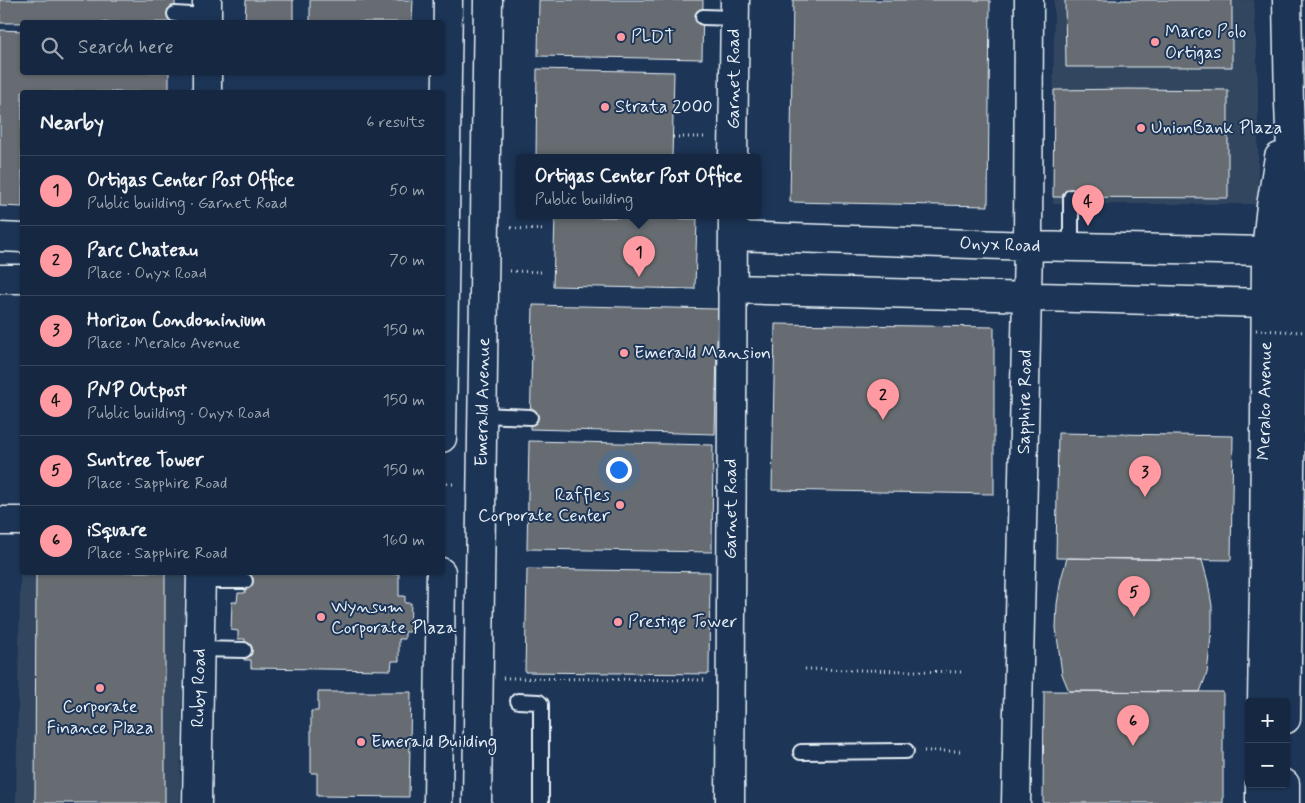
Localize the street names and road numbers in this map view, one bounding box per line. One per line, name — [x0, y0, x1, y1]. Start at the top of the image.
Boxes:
street label: Garnet Road — [722, 29, 746, 129]
street label: Onyx Road — [959, 232, 1041, 258]
street label: Emerald Avenue — [470, 337, 496, 467]
street label: Meralco Avenue — [1252, 341, 1278, 461]
street label: Sapphire Road — [1012, 350, 1038, 454]
street label: Garnet Road — [719, 459, 743, 559]
street label: Ruby Road — [186, 648, 212, 728]

